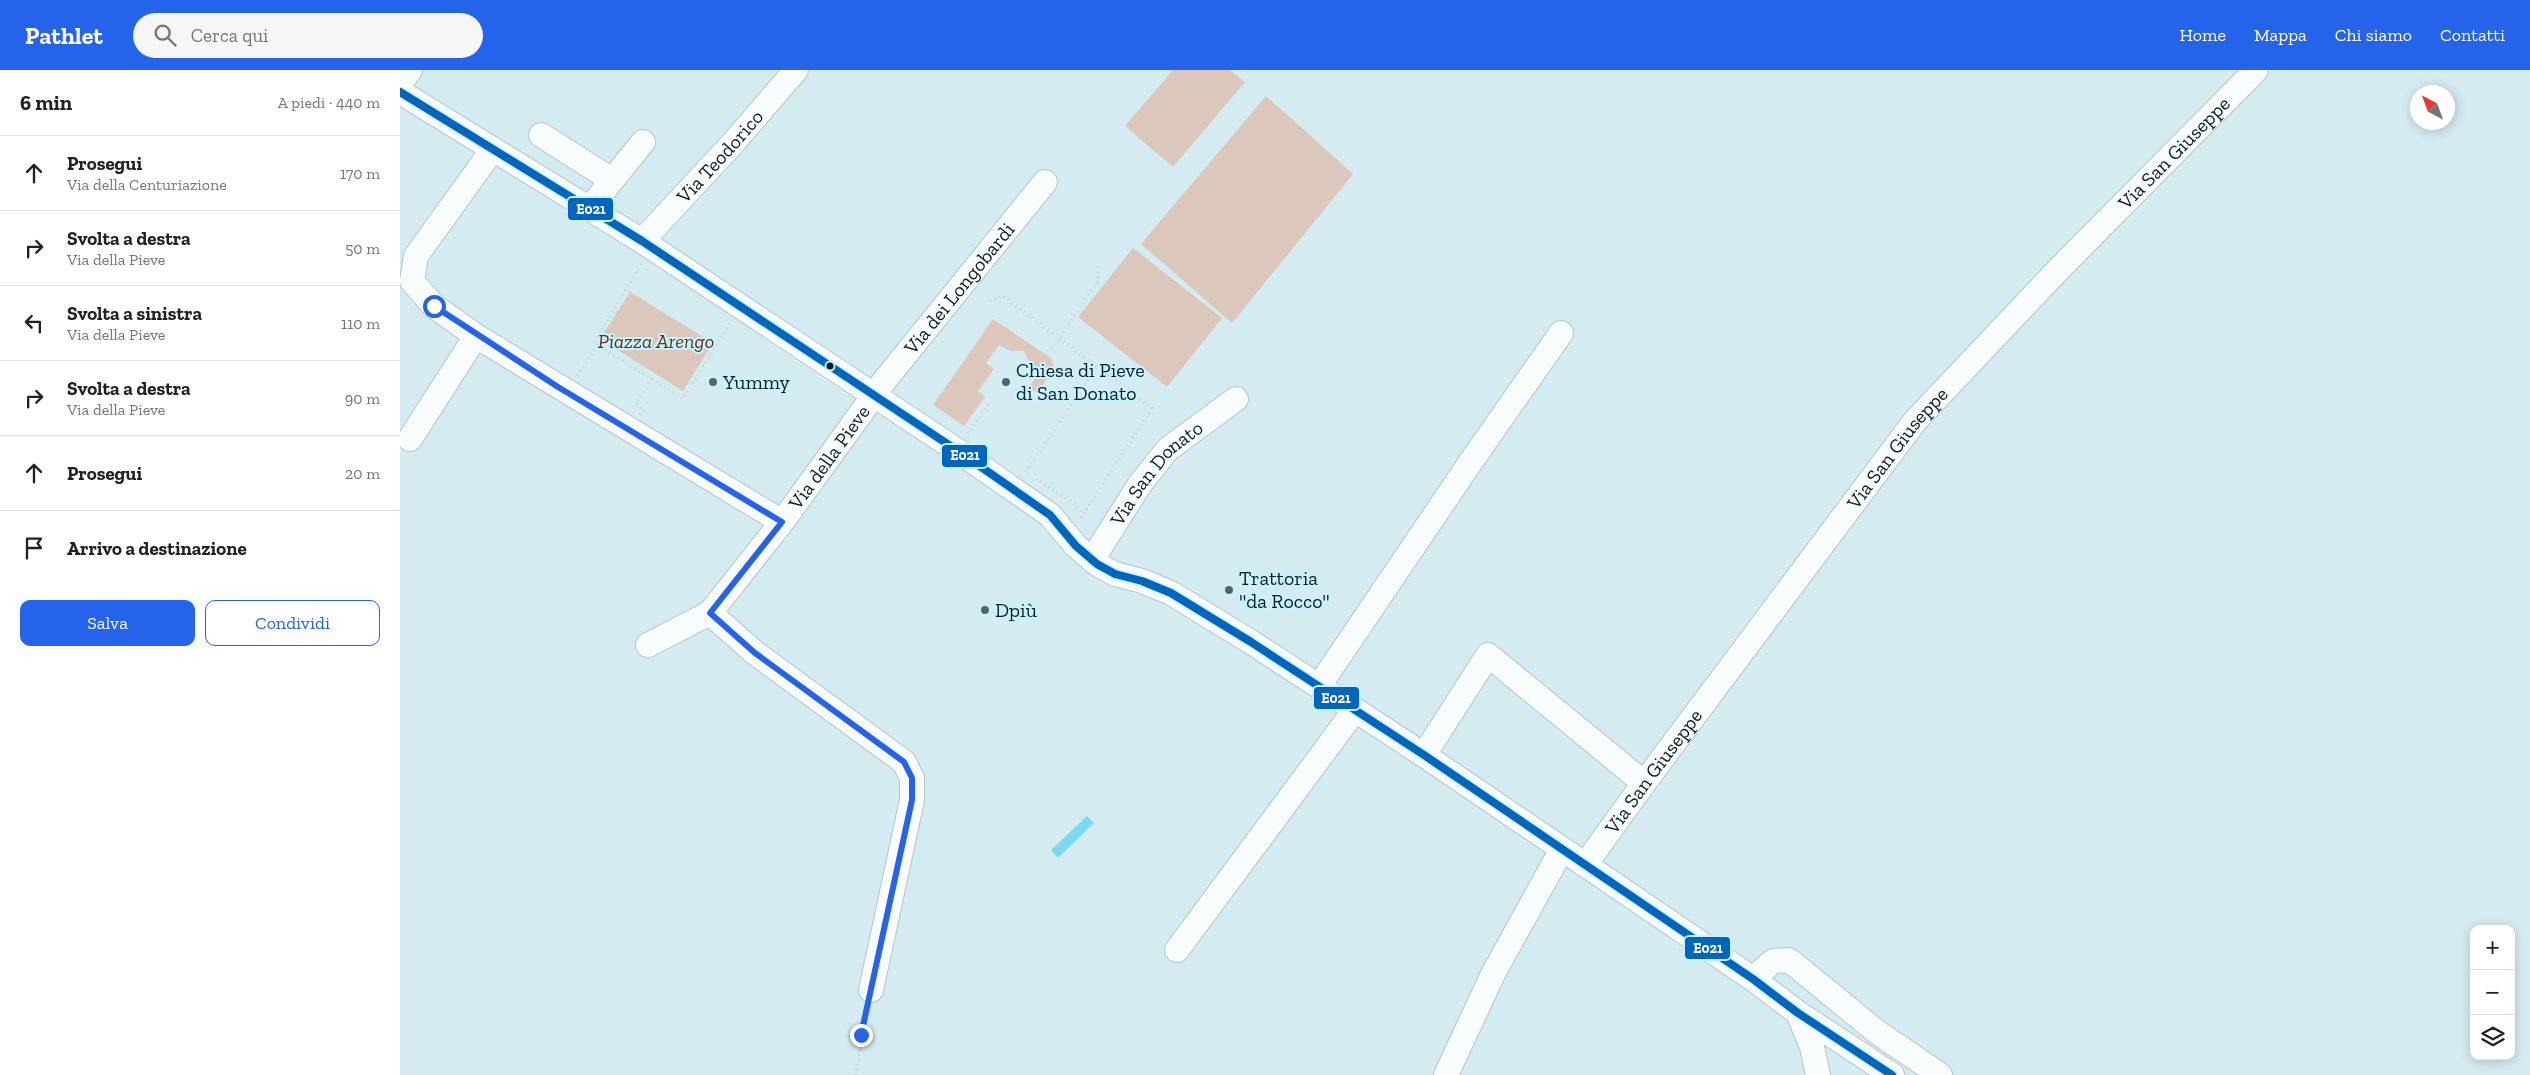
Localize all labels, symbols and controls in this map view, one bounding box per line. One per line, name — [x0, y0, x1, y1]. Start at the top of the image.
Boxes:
search box — [133, 13, 483, 58]
text: Pathlet — [25, 21, 103, 50]
icon: search — [151, 21, 179, 49]
text: Cerca qui — [191, 24, 268, 47]
text: Home — [2180, 24, 2226, 46]
text: Mappa — [2254, 24, 2307, 46]
text: Chi siamo — [2335, 24, 2412, 46]
text: Contatti — [2440, 24, 2505, 46]
north arrow — [2410, 85, 2455, 130]
text: 6 min — [20, 90, 72, 115]
street label: Via San Giuseppe — [2112, 91, 2235, 215]
text: A piedi · 440 m — [278, 93, 380, 112]
street label: Via Teodorico — [671, 105, 768, 209]
text: Prosegui — [67, 152, 142, 175]
icon: ahead — [20, 159, 48, 187]
text: 170 m — [340, 164, 380, 183]
text: Via della Centuriazione — [67, 175, 227, 194]
line badge: E021 — [567, 197, 614, 221]
text: E021 — [576, 201, 606, 218]
street label: Via dei Longobardi — [898, 217, 1020, 360]
text: Svolta a destra — [67, 227, 191, 250]
icon: right — [20, 234, 48, 262]
text: 50 m — [345, 239, 380, 258]
text: Via della Pieve — [67, 250, 165, 269]
route start — [423, 295, 446, 318]
text: Svolta a sinistra — [67, 302, 202, 325]
icon: left — [20, 309, 48, 337]
text: 110 m — [341, 314, 380, 333]
text: Via della Pieve — [67, 325, 165, 344]
park label: Piazza Arengo — [598, 329, 714, 353]
place label: Chiesa di Pieve di San Donato — [1016, 358, 1145, 405]
unlabelled marker — [825, 361, 835, 371]
place label: Yummy — [722, 370, 791, 394]
marker: Yummy — [707, 376, 719, 388]
marker: Chiesa di Pieve di San Donato — [1000, 376, 1012, 388]
text: Svolta a destra — [67, 377, 191, 400]
street label: Via San Giuseppe — [1841, 382, 1953, 514]
icon: right — [20, 384, 48, 412]
text: 90 m — [345, 389, 380, 408]
text: Via della Pieve — [67, 400, 165, 419]
street label: Via della Pieve — [783, 400, 875, 515]
street label: Via San Donato — [1104, 415, 1208, 531]
line badge: E021 — [941, 444, 988, 468]
text: E021 — [950, 447, 980, 464]
icon: ahead — [20, 459, 48, 487]
text: Prosegui — [67, 462, 142, 485]
text: 20 m — [345, 464, 380, 483]
icon: arrive — [20, 534, 48, 562]
text: Arrivo a destinazione — [67, 537, 247, 560]
place label: Trattoria "da Rocco" — [1239, 566, 1330, 613]
marker: Trattoria "da Rocco" — [1223, 584, 1235, 596]
place label: Dpiù — [995, 598, 1037, 622]
button: Salva — [20, 600, 195, 646]
button: Condividi — [205, 600, 380, 646]
marker: Dpiù — [979, 604, 991, 616]
line badge: E021 — [1313, 686, 1360, 710]
text: E021 — [1321, 690, 1351, 707]
street label: Via San Giuseppe — [1599, 704, 1707, 839]
map controls — [2470, 925, 2515, 1060]
button: + — [2470, 925, 2515, 970]
line badge: E021 — [1684, 936, 1731, 960]
text: E021 — [1693, 940, 1723, 957]
button: − — [2470, 970, 2515, 1015]
button: layers — [2470, 1015, 2515, 1060]
route end — [850, 1024, 873, 1047]

